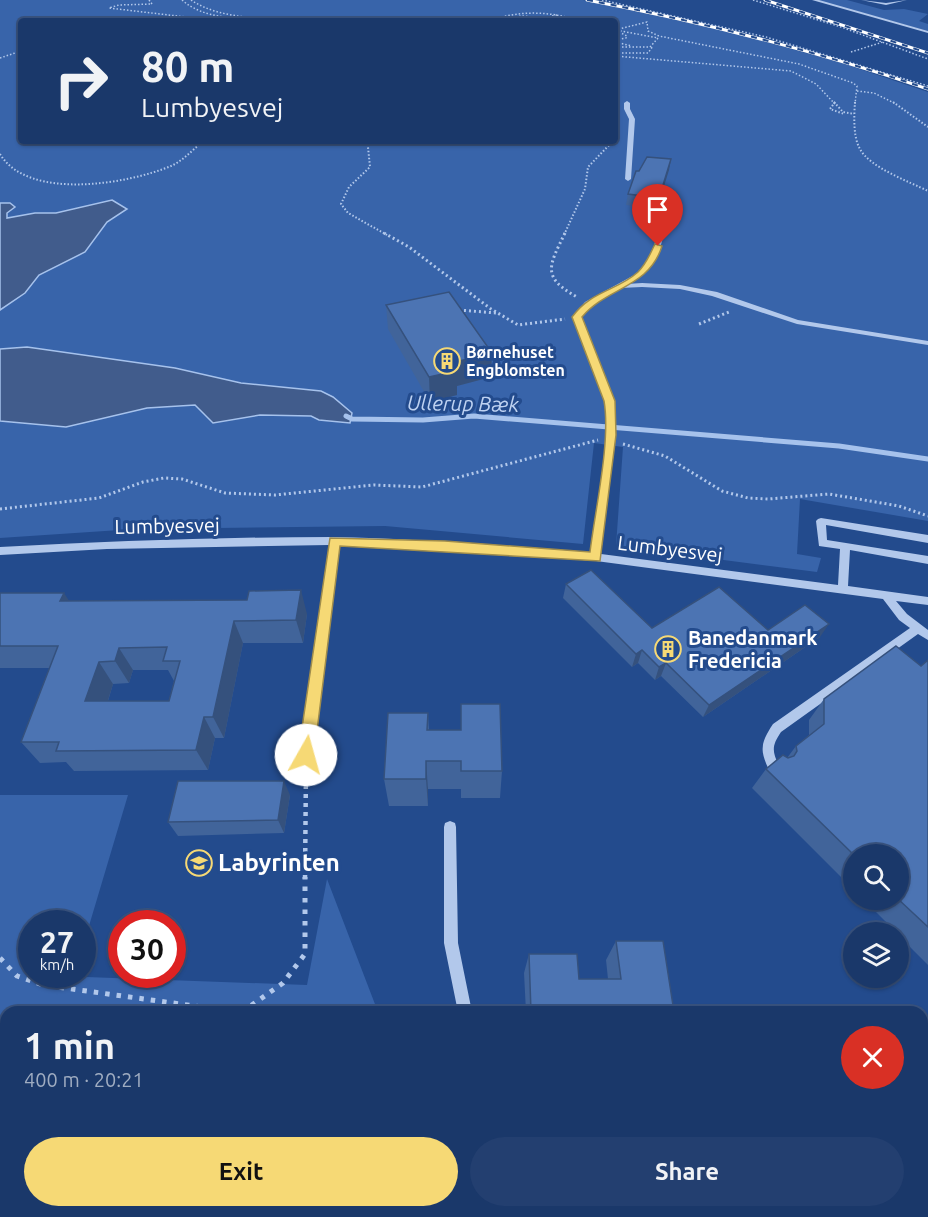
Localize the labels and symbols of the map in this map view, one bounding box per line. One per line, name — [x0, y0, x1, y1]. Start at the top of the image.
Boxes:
pin — [632, 184, 683, 246]
place label: Børnehuset Engblomsten — [466, 343, 565, 379]
building icon: Børnehuset Engblomsten — [432, 346, 462, 376]
water label: Ullerup Bæk — [407, 390, 520, 416]
street label: Lumbyesvej — [114, 513, 220, 538]
street label: Lumbyesvej — [616, 531, 724, 566]
place label: Banedanmark Fredericia — [688, 626, 817, 672]
building icon: Banedanmark Fredericia — [653, 634, 683, 664]
position arrow — [274, 723, 338, 787]
school or university icon: Labyrinten — [184, 848, 214, 878]
place label: Labyrinten — [218, 849, 340, 876]
speed limit sign: 30 — [108, 910, 186, 988]

